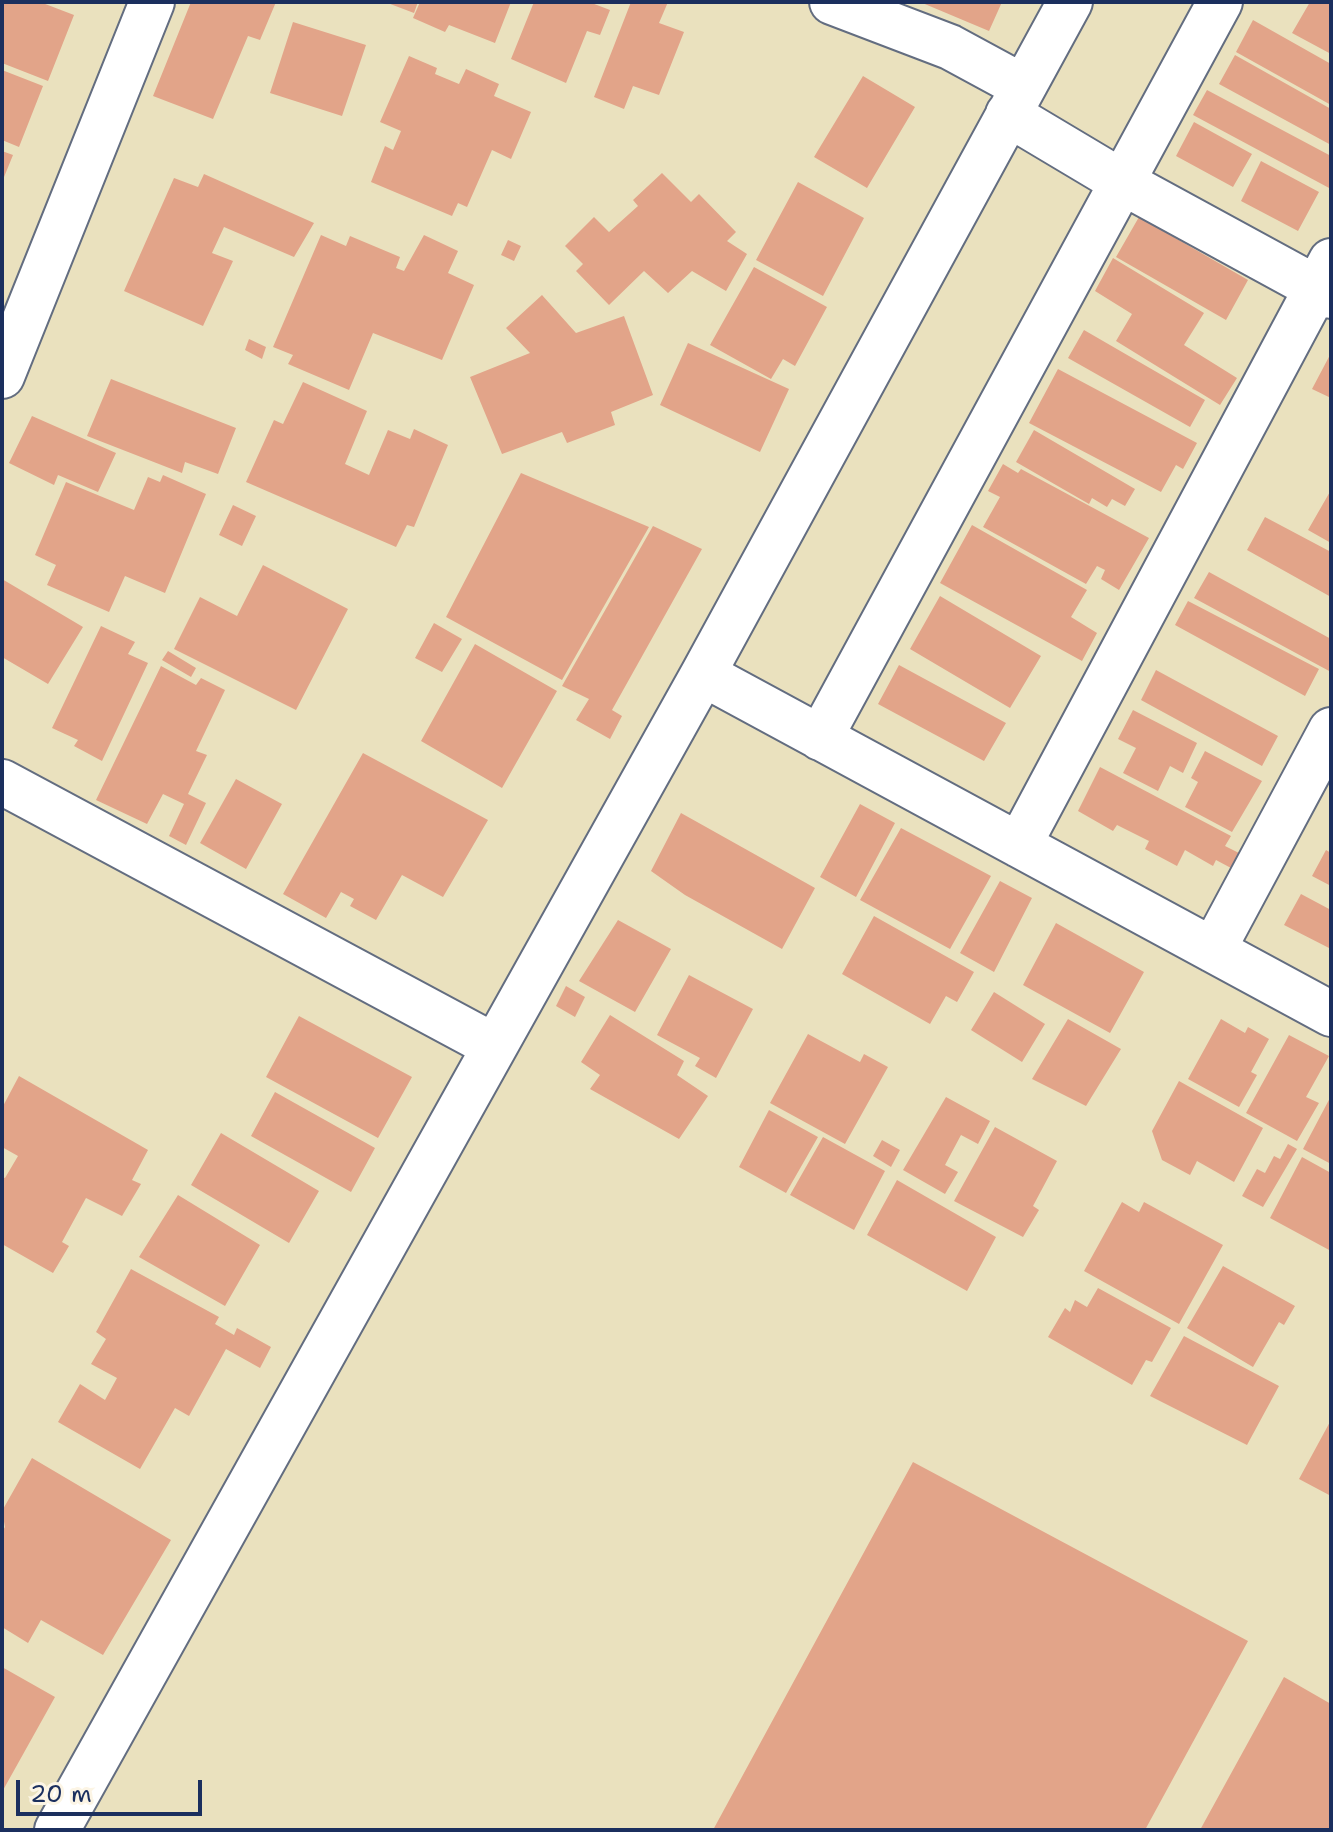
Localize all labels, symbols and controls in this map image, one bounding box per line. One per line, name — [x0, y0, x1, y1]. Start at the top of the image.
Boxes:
scale bar — [20, 1764, 206, 1814]
text: 20 m — [30, 1778, 92, 1810]

